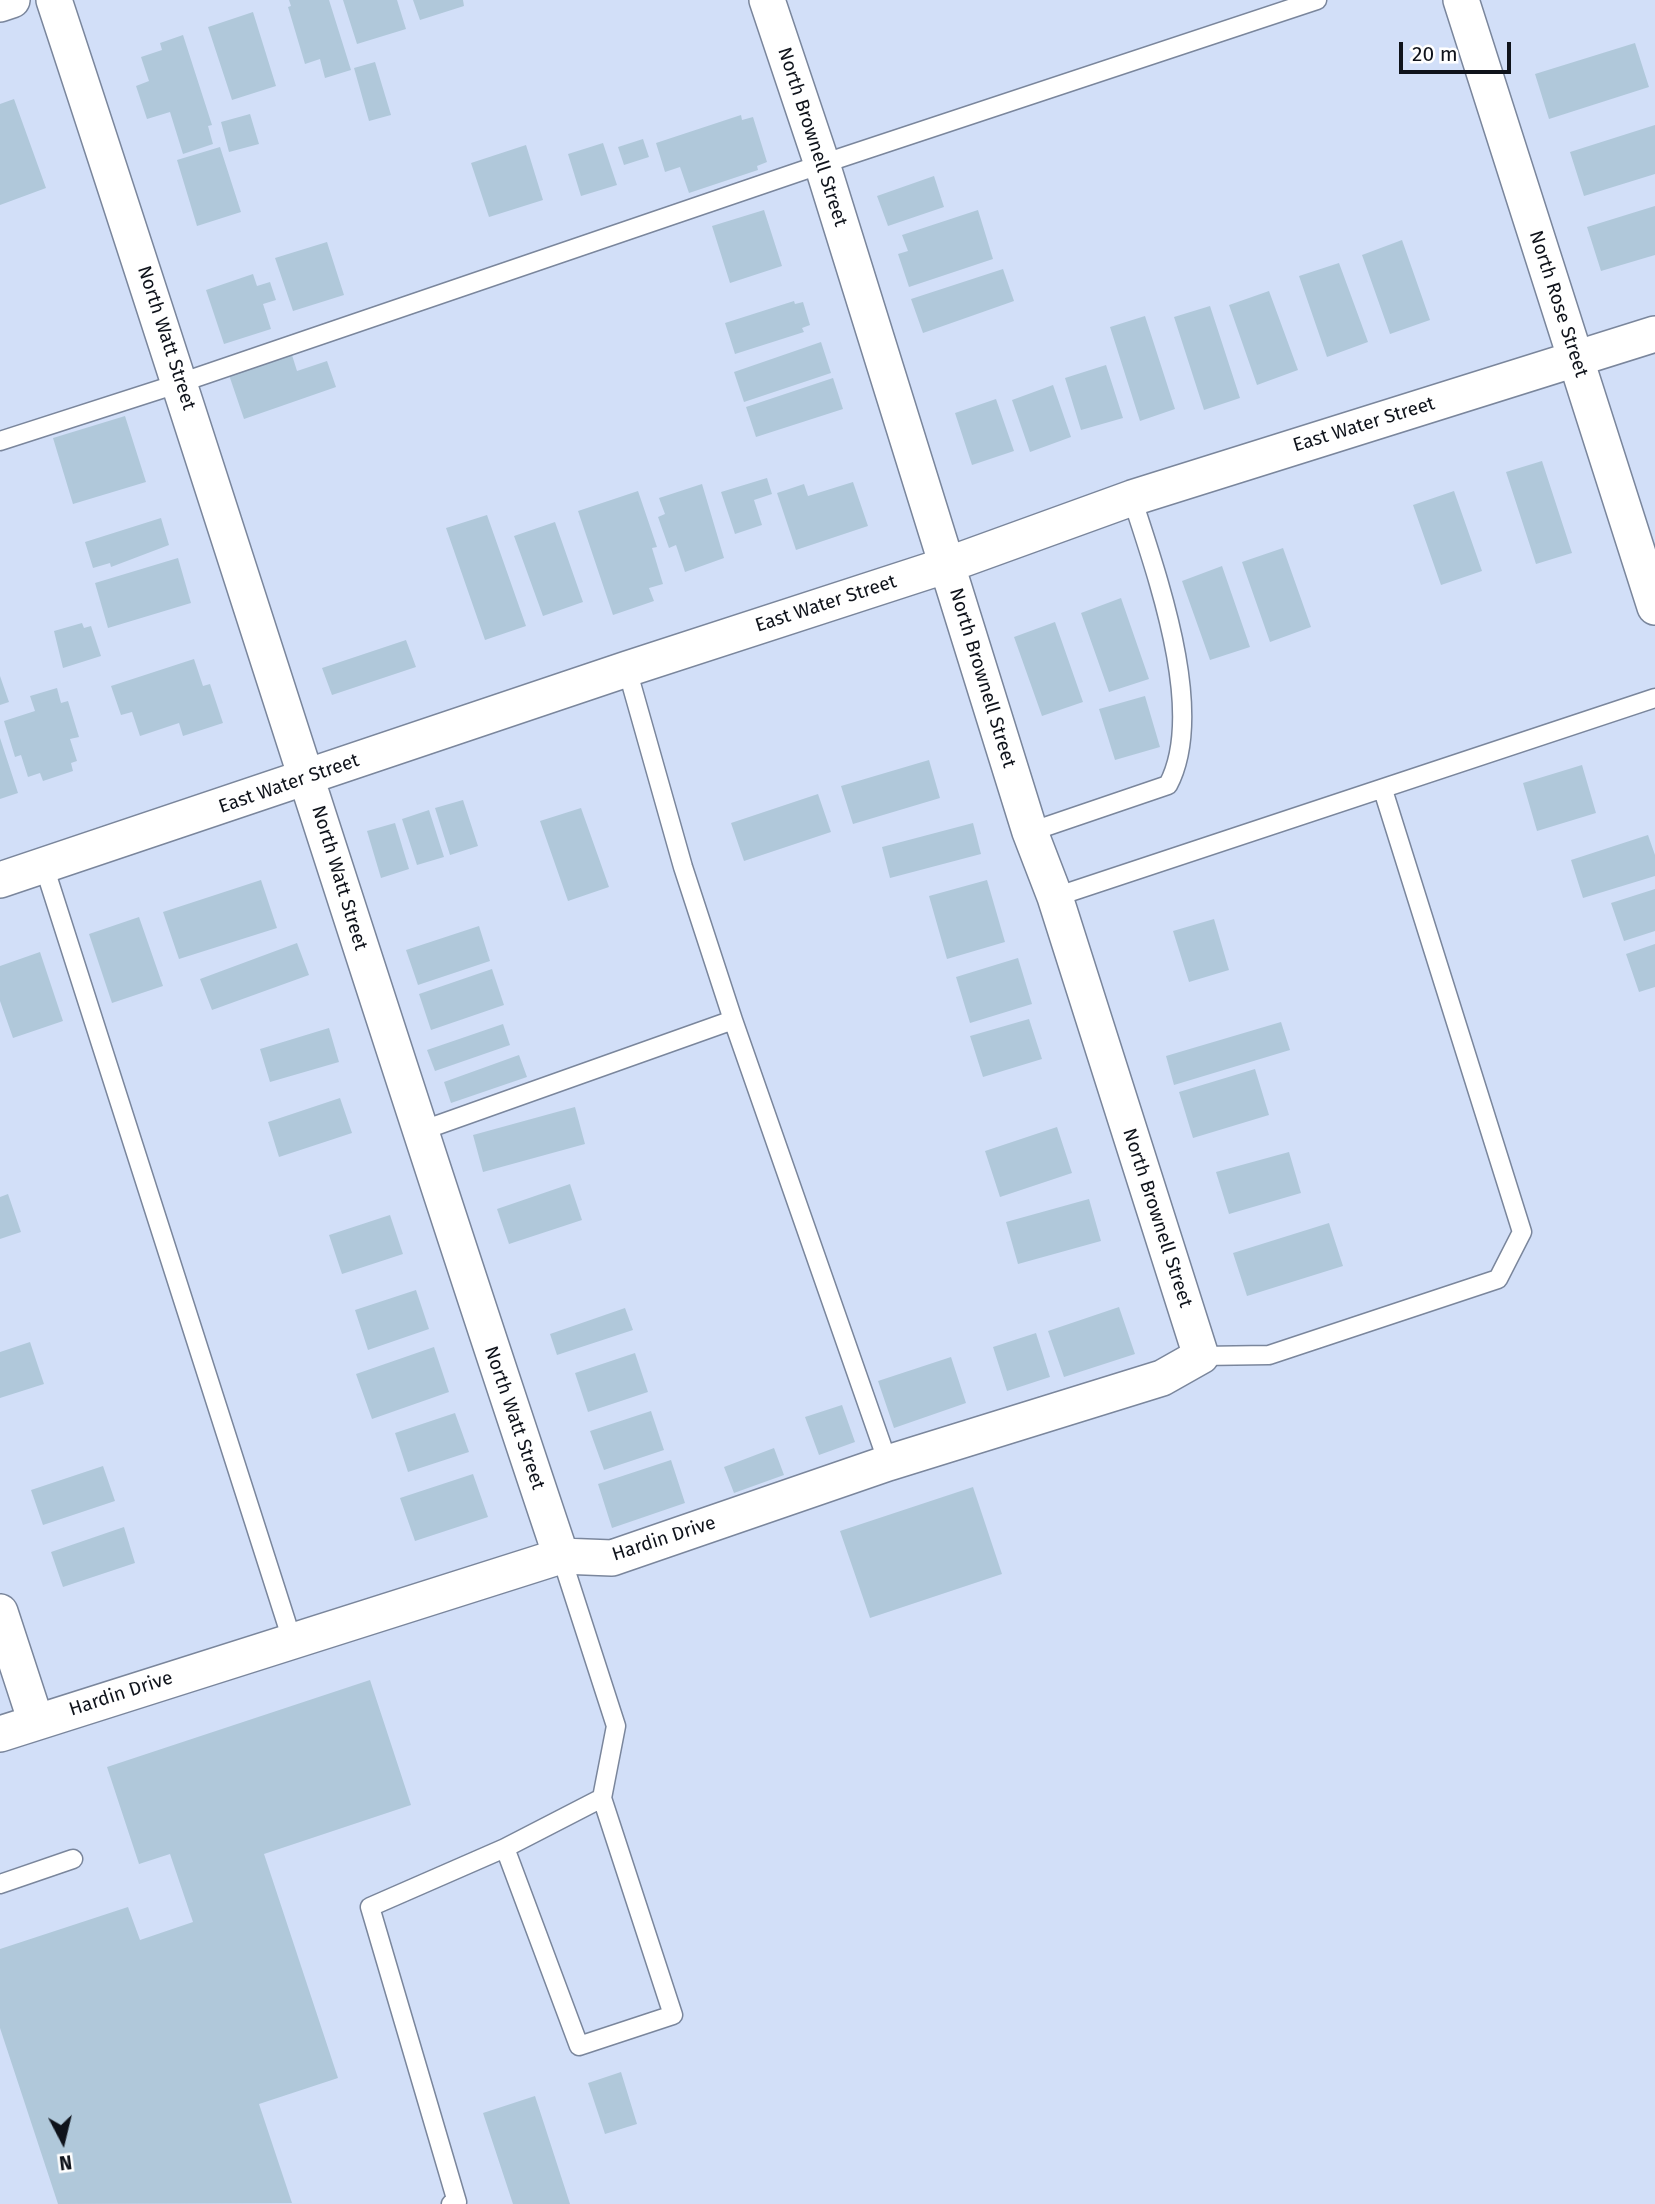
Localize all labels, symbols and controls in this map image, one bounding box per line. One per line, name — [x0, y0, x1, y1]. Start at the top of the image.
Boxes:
scale bar — [1403, 28, 1515, 72]
text: 20 m — [1412, 41, 1458, 67]
street label: North Brownell Street — [772, 45, 852, 229]
street label: North Rose Street — [1524, 228, 1592, 380]
street label: North Watt Street — [132, 263, 200, 413]
street label: East Water Street — [1290, 393, 1438, 457]
street label: East Water Street — [753, 570, 899, 638]
street label: North Brownell Street — [944, 585, 1020, 771]
street label: East Water Street — [216, 749, 362, 819]
street label: North Watt Street — [306, 803, 372, 953]
street label: North Brownell Street — [1117, 1126, 1197, 1310]
street label: North Watt Street — [479, 1343, 549, 1493]
street label: Hardin Drive — [609, 1512, 719, 1566]
street label: Hardin Drive — [66, 1667, 176, 1721]
north arrow — [28, 2106, 98, 2176]
text: N — [58, 2150, 73, 2175]

